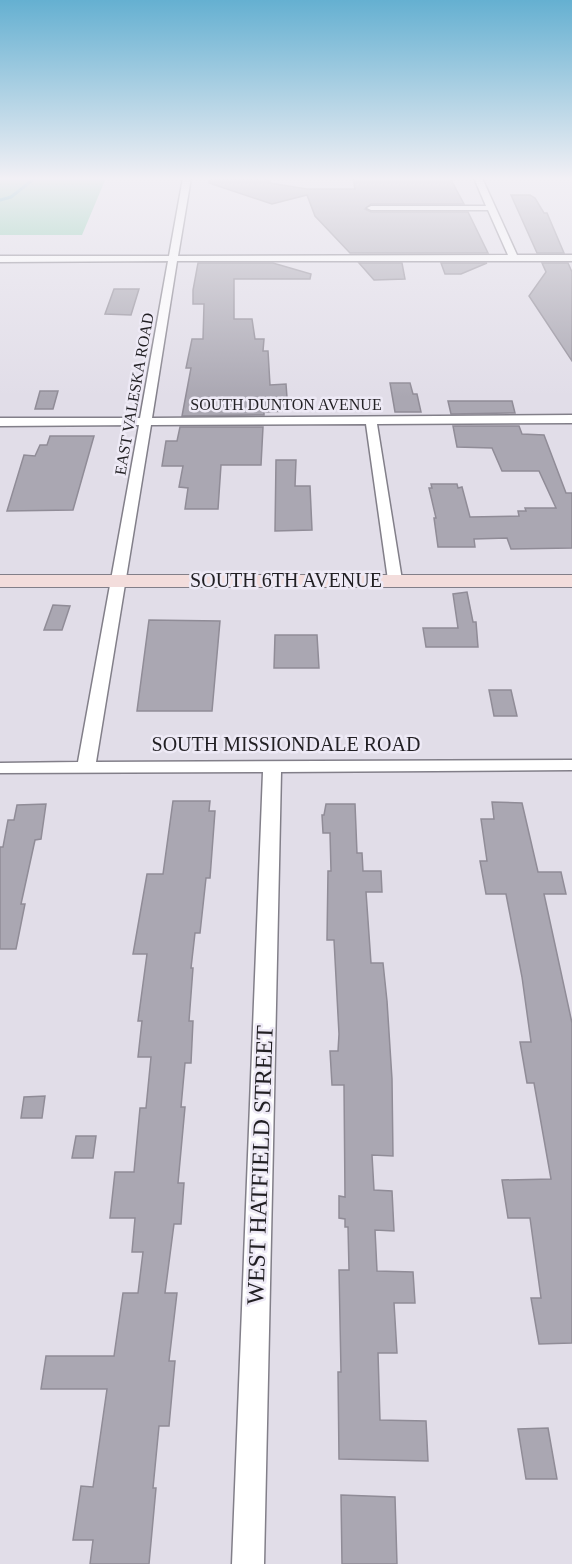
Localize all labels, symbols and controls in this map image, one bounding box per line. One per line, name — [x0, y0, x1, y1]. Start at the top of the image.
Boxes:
street label: EAST VALESKA ROAD — [111, 312, 157, 476]
street label: SOUTH DUNTON AVENUE — [190, 396, 382, 413]
street label: SOUTH 6TH AVENUE — [190, 569, 382, 591]
street label: SOUTH MISSIONDALE ROAD — [152, 733, 420, 755]
street label: WEST HATFIELD STREET — [242, 1025, 278, 1305]

